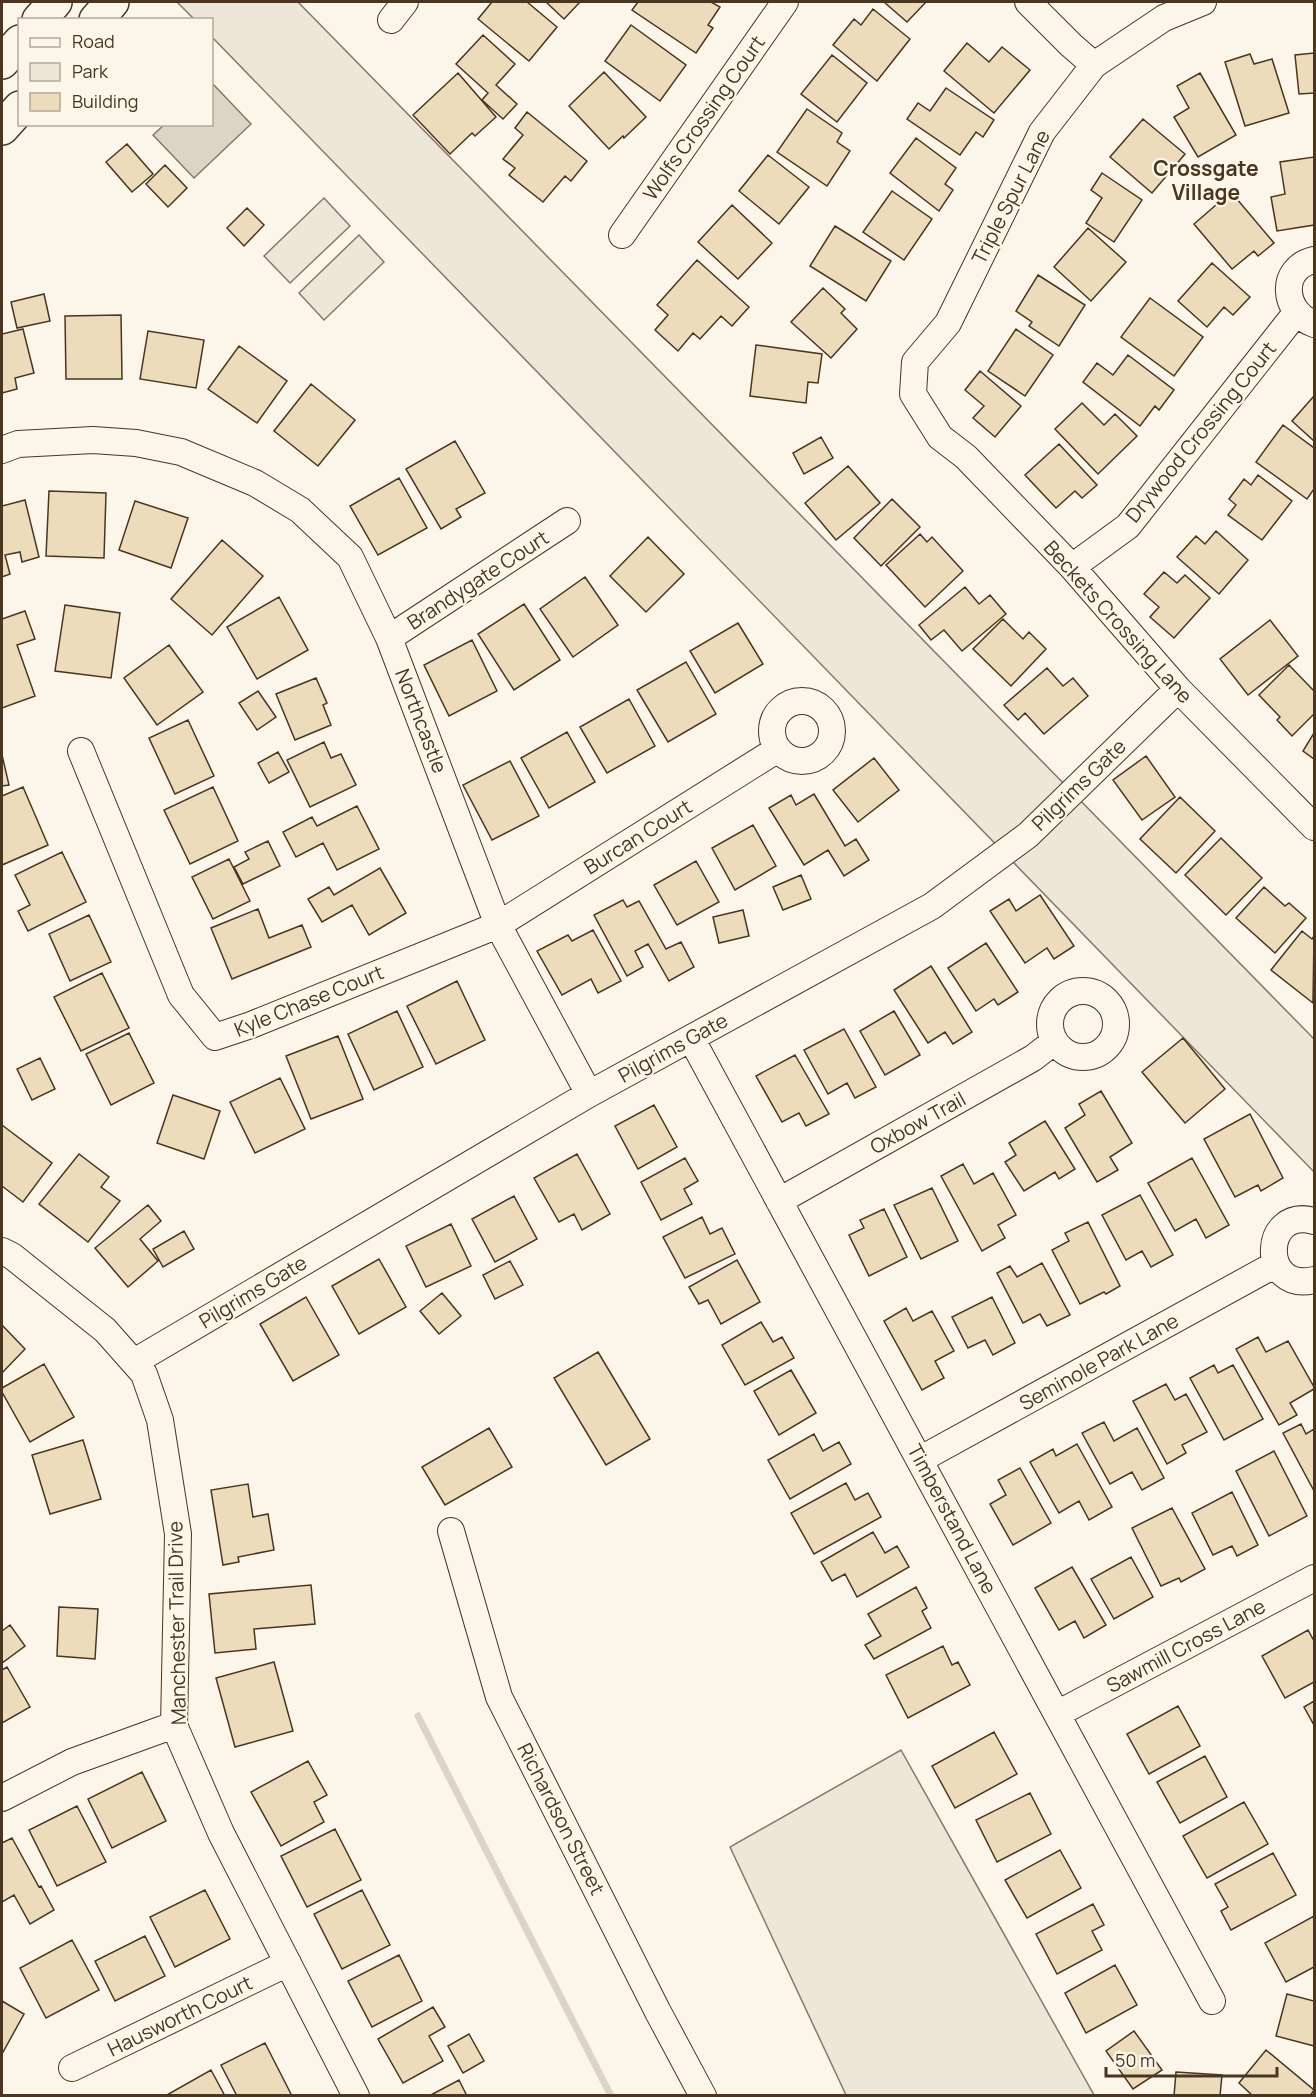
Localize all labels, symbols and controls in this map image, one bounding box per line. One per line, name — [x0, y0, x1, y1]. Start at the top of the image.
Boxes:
legend — [18, 18, 213, 126]
text: Road — [72, 29, 115, 53]
street label: Wolfs Crossing Court — [637, 30, 771, 205]
text: Park — [72, 59, 109, 83]
text: Building — [72, 89, 138, 113]
street label: Triple Spur Lane — [965, 125, 1056, 268]
district label: Crossgate Village — [1153, 154, 1259, 206]
street label: Drywood Crossing Court — [1119, 336, 1282, 528]
street label: Brandygate Court — [402, 524, 554, 635]
street label: Beckets Crossing Lane — [1038, 535, 1199, 709]
street label: Northcastle — [389, 665, 454, 777]
street label: Pilgrims Gate — [1026, 733, 1132, 836]
street label: Burcan Court — [579, 793, 697, 880]
street label: Kyle Chase Court — [230, 958, 387, 1043]
street label: Pilgrims Gate — [613, 1006, 732, 1089]
street label: Oxbow Trail — [865, 1085, 970, 1160]
street label: Pilgrims Gate — [194, 1249, 312, 1334]
street label: Seminole Park Lane — [1014, 1307, 1183, 1417]
street label: Timberstand Lane — [902, 1439, 1003, 1598]
street label: Manchester Trail Drive — [161, 1521, 192, 1725]
street label: Sawmill Cross Lane — [1102, 1592, 1270, 1699]
street label: Richardson Street — [511, 1738, 611, 1899]
street label: Hausworth Court — [103, 1969, 257, 2062]
scale bar — [1106, 2040, 1277, 2078]
text: 50 m — [1115, 2048, 1155, 2072]

